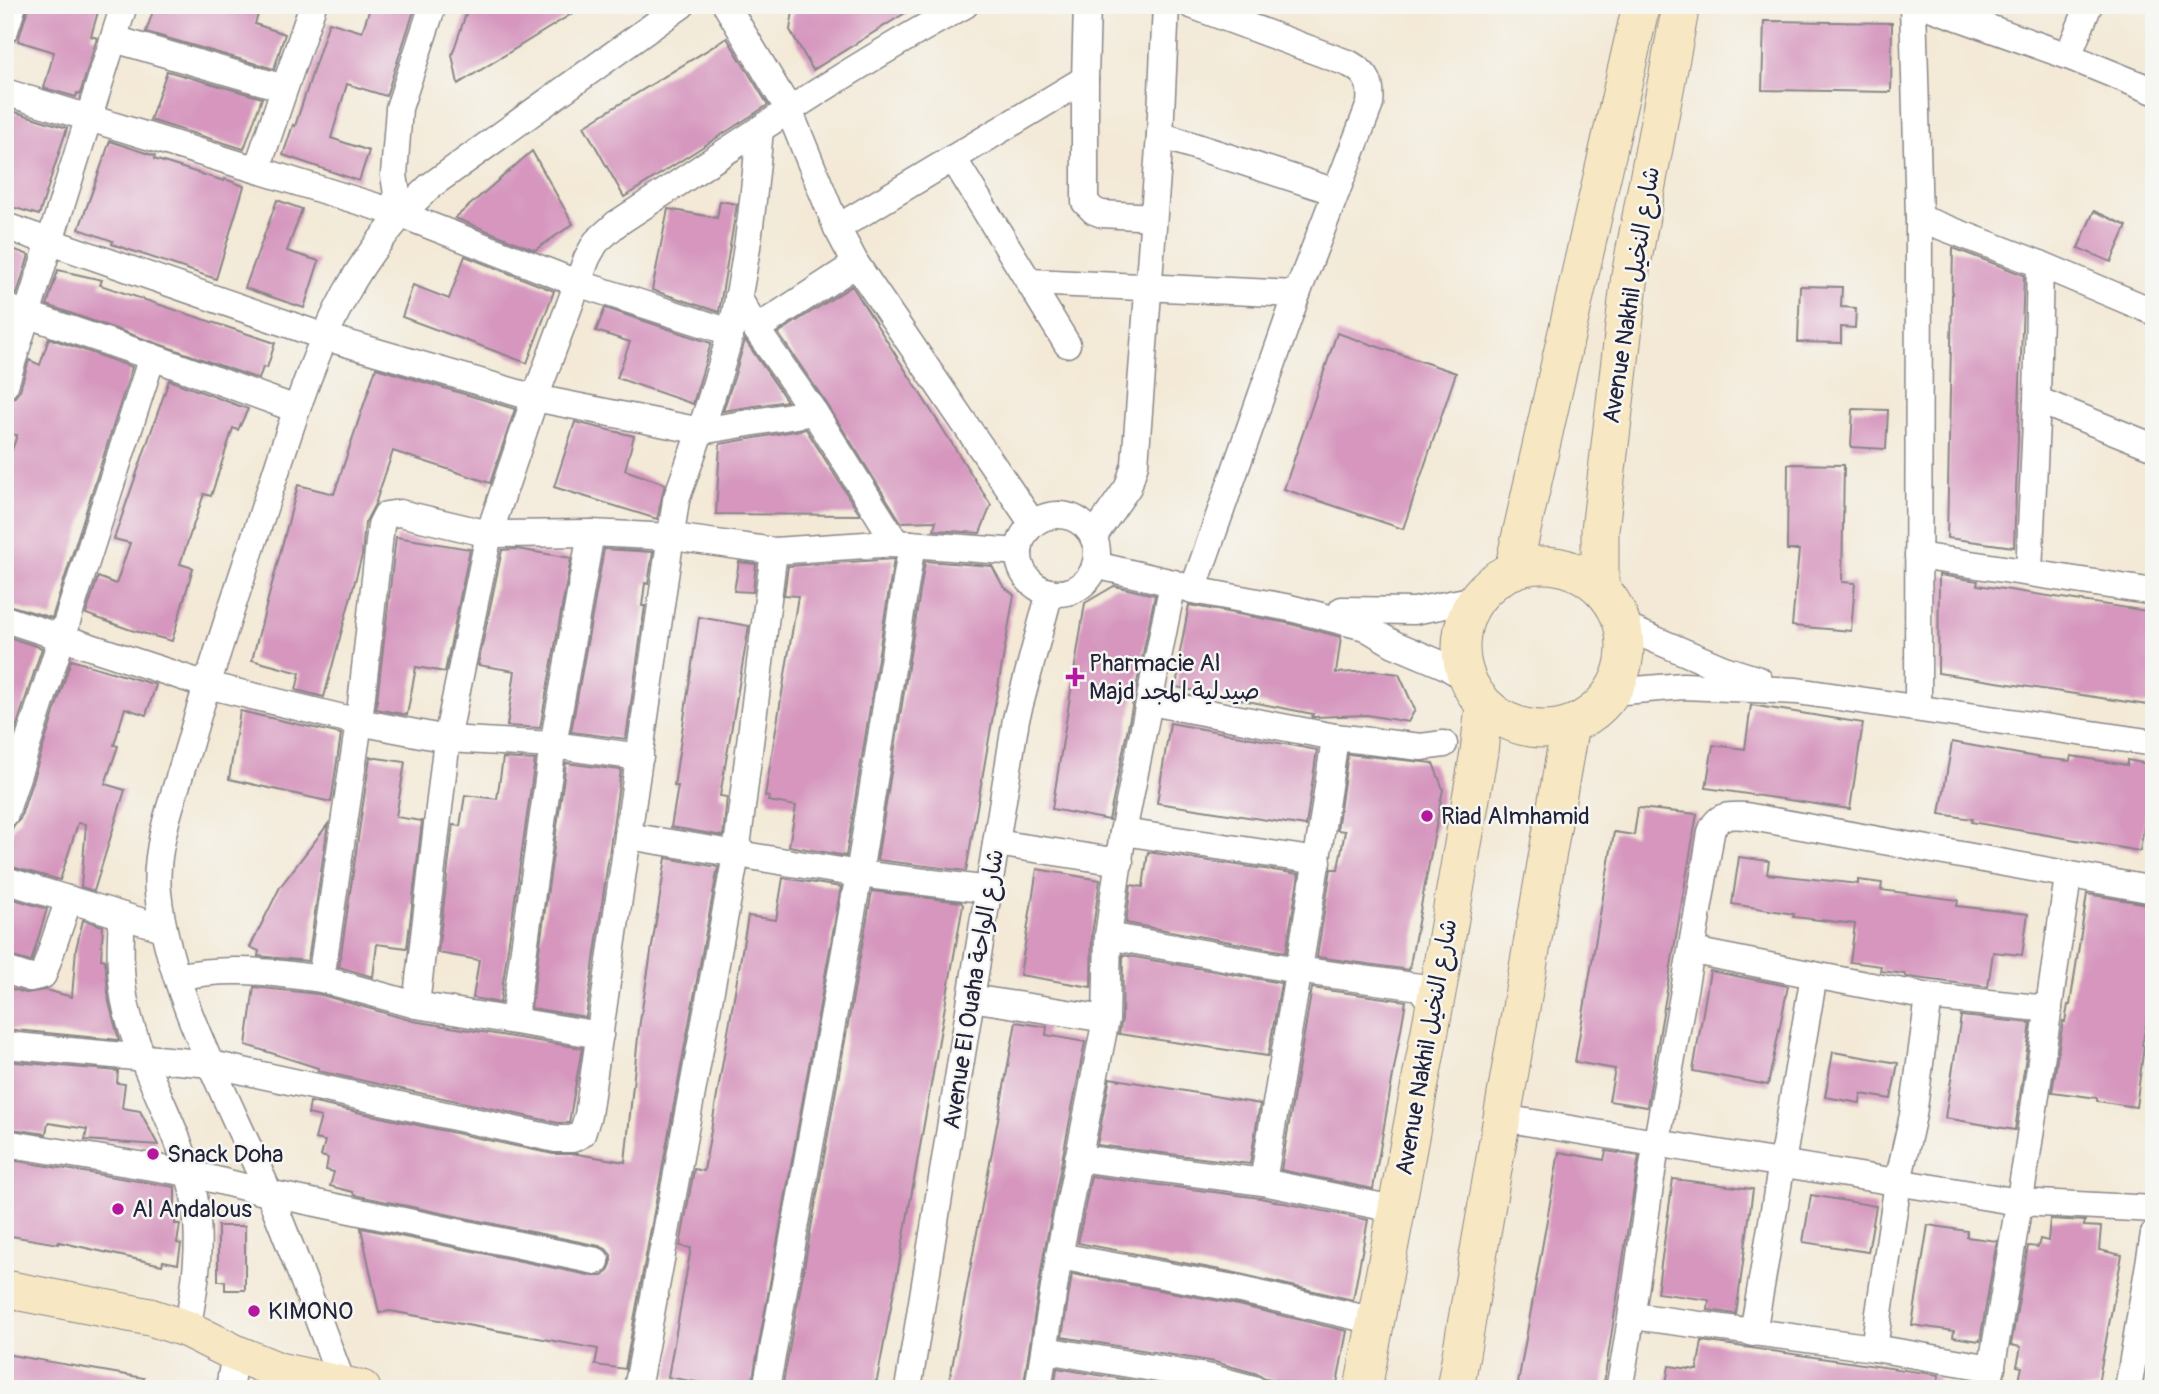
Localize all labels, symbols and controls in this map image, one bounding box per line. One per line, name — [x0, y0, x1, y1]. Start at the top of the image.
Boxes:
street label: Avenue Nakhil شارع النخيل — [1597, 164, 1668, 426]
place label: Pharmacie Al Majd صيدلية المجد — [1089, 649, 1260, 706]
marker: Pharmacie Al Majd صيدلية المجد — [1067, 669, 1083, 685]
place label: Riad Almhamid — [1441, 802, 1590, 831]
marker: Riad Almhamid — [1419, 808, 1435, 824]
street label: Avenue El Ouaha شارع الواحة — [937, 847, 1012, 1132]
street label: Avenue Nakhil شارع النخيل — [1390, 917, 1465, 1178]
place label: Snack Doha — [167, 1140, 284, 1169]
marker: Snack Doha — [145, 1146, 161, 1162]
place label: Al Andalous — [132, 1195, 252, 1224]
marker: Al Andalous — [110, 1201, 126, 1217]
place label: KIMONO — [268, 1297, 353, 1326]
marker: KIMONO — [246, 1303, 262, 1319]

